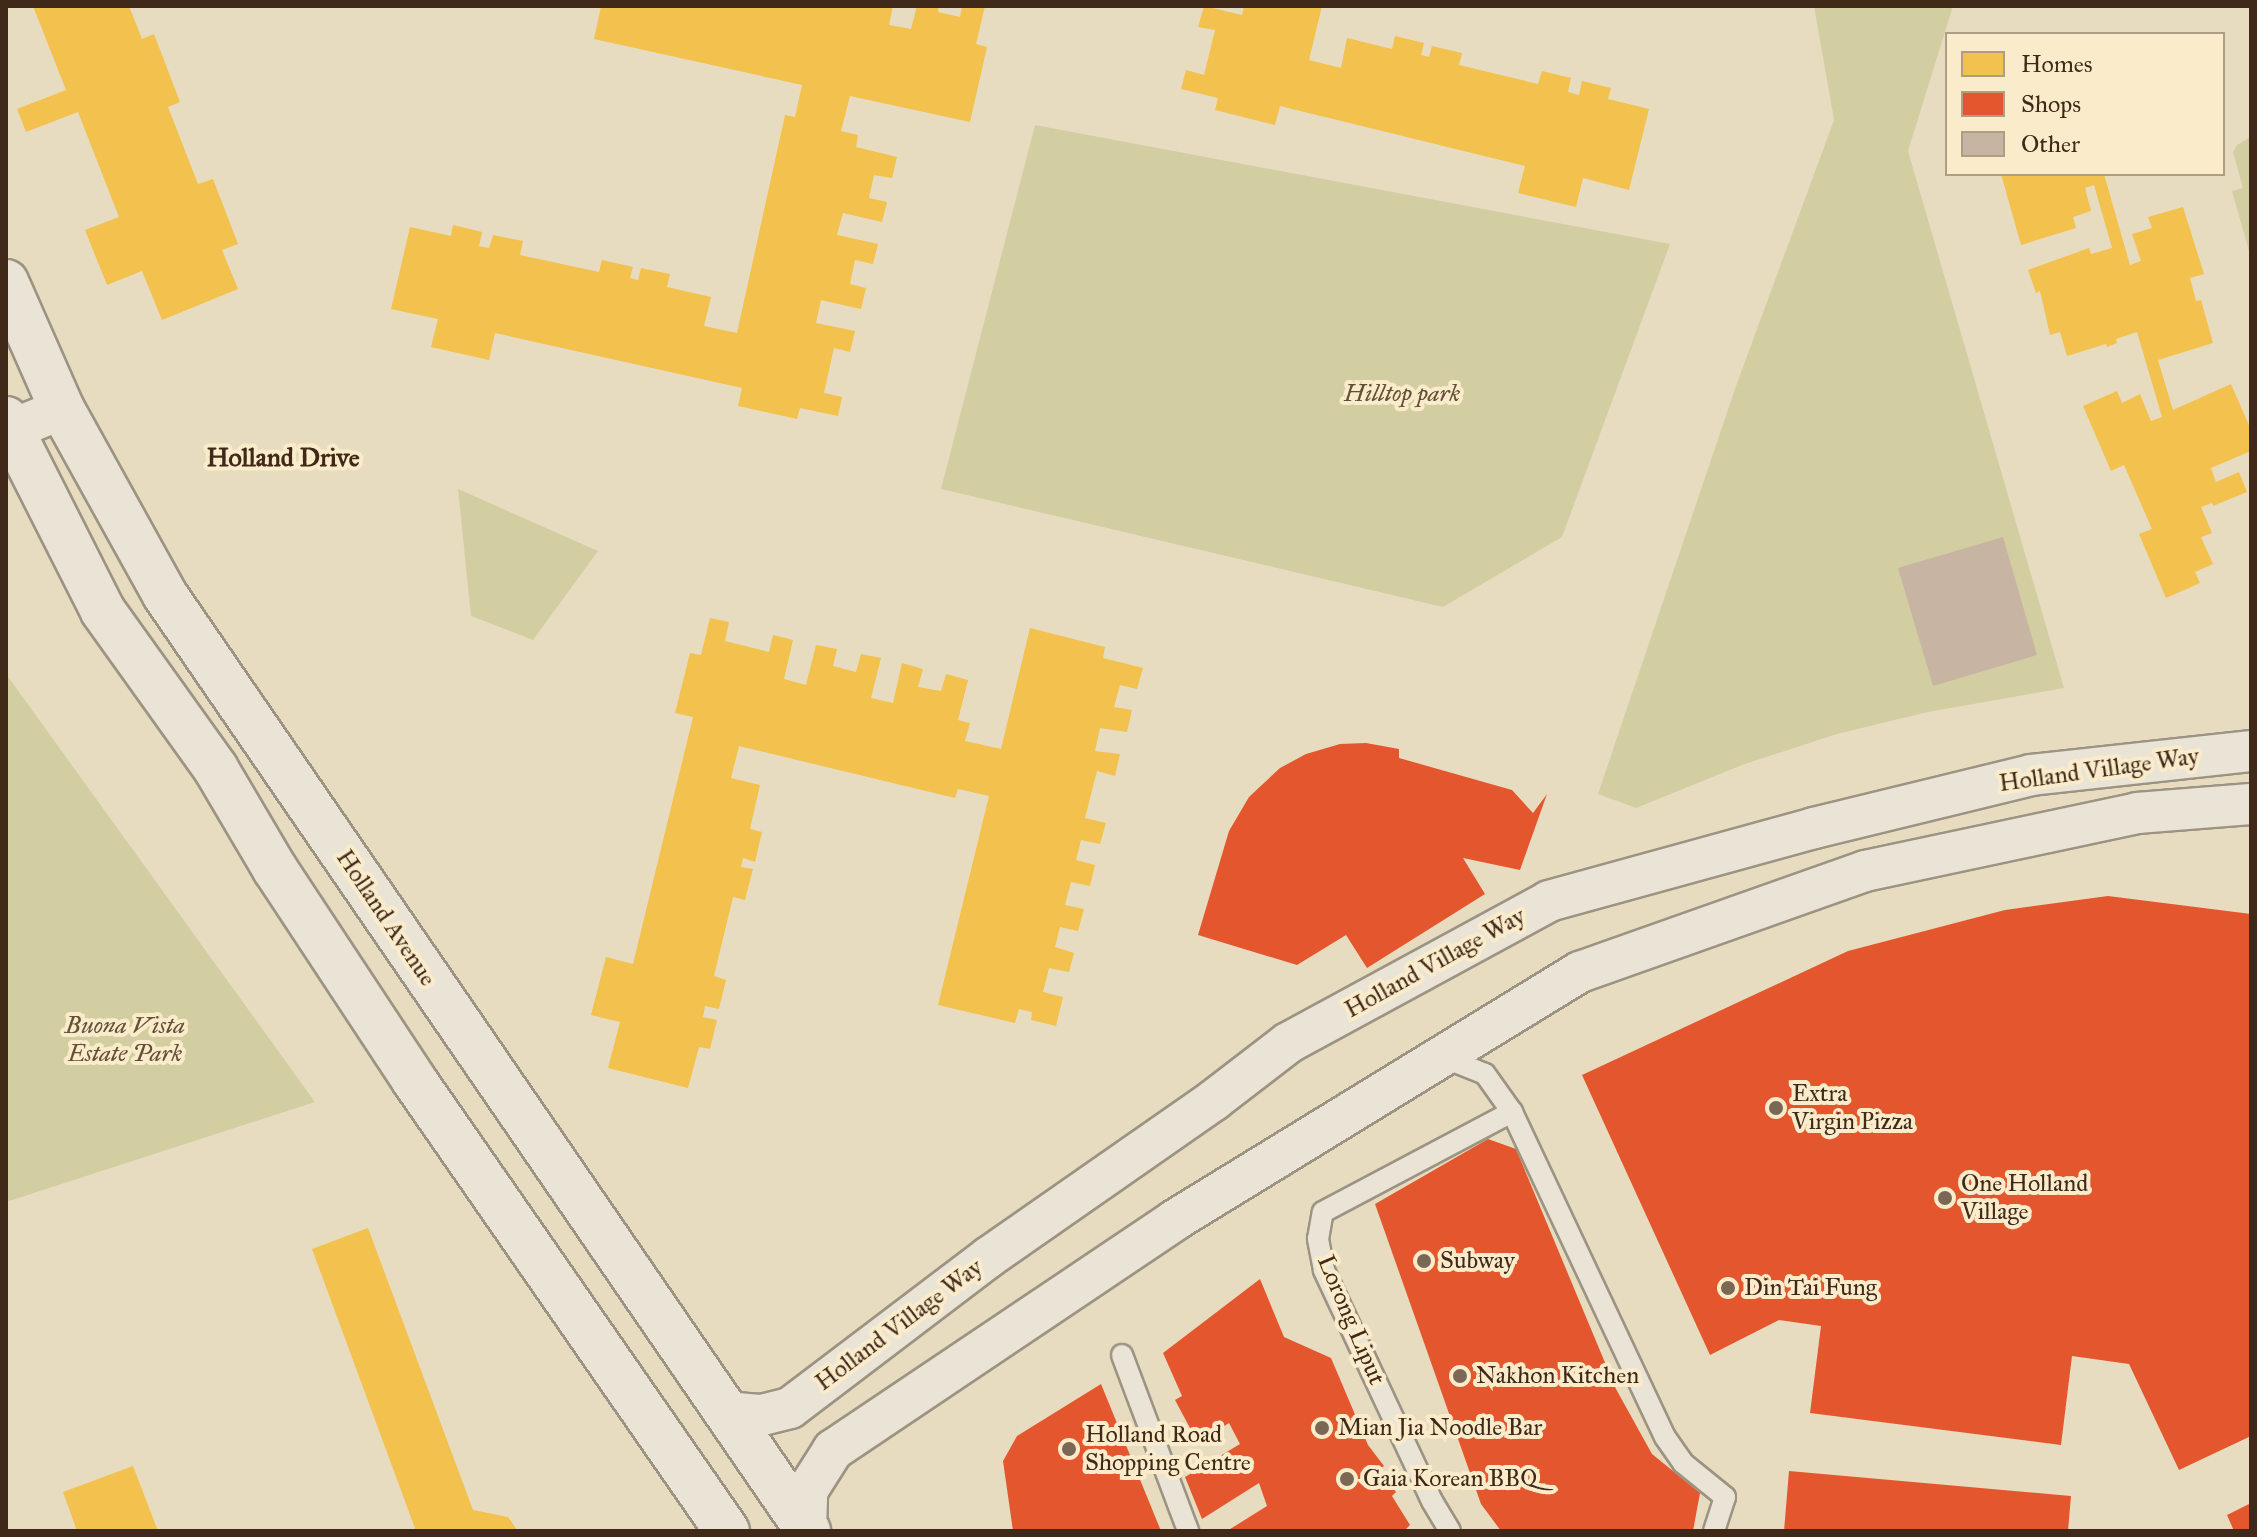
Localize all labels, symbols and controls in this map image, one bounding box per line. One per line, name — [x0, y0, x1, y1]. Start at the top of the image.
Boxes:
legend — [1945, 32, 2225, 176]
text: Homes — [2021, 49, 2093, 79]
text: Shops — [2021, 89, 2081, 119]
text: Other — [2021, 129, 2080, 159]
park label: Hilltop park — [1344, 380, 1460, 408]
district label: Holland Drive — [206, 442, 360, 474]
street label: Holland Village Way — [1997, 742, 2201, 798]
street label: Holland Avenue — [330, 844, 442, 992]
street label: Holland Village Way — [1340, 902, 1530, 1024]
park label: Buona Vista Estate Park — [65, 1012, 185, 1068]
place label: Extra Virgin Pizza — [1792, 1080, 1913, 1136]
marker: Extra Virgin Pizza — [1767, 1099, 1785, 1117]
place label: One Holland Village — [1961, 1170, 2088, 1226]
marker: One Holland Village — [1936, 1189, 1954, 1207]
place label: Subway — [1440, 1247, 1515, 1275]
street label: Lorong Liput — [1311, 1251, 1391, 1389]
marker: Subway — [1415, 1252, 1433, 1270]
street label: Holland Village Way — [810, 1253, 988, 1397]
place label: Din Tai Fung — [1744, 1274, 1877, 1302]
marker: Din Tai Fung — [1719, 1279, 1737, 1297]
place label: Nakhon Kitchen — [1476, 1362, 1639, 1390]
marker: Nakhon Kitchen — [1451, 1367, 1469, 1385]
place label: Mian Jia Noodle Bar — [1338, 1414, 1542, 1442]
marker: Mian Jia Noodle Bar — [1313, 1419, 1331, 1437]
place label: Holland Road Shopping Centre — [1085, 1421, 1251, 1477]
marker: Holland Road Shopping Centre — [1060, 1440, 1078, 1458]
place label: Gaia Korean BBQ — [1363, 1465, 1537, 1493]
marker: Gaia Korean BBQ — [1338, 1470, 1356, 1488]

